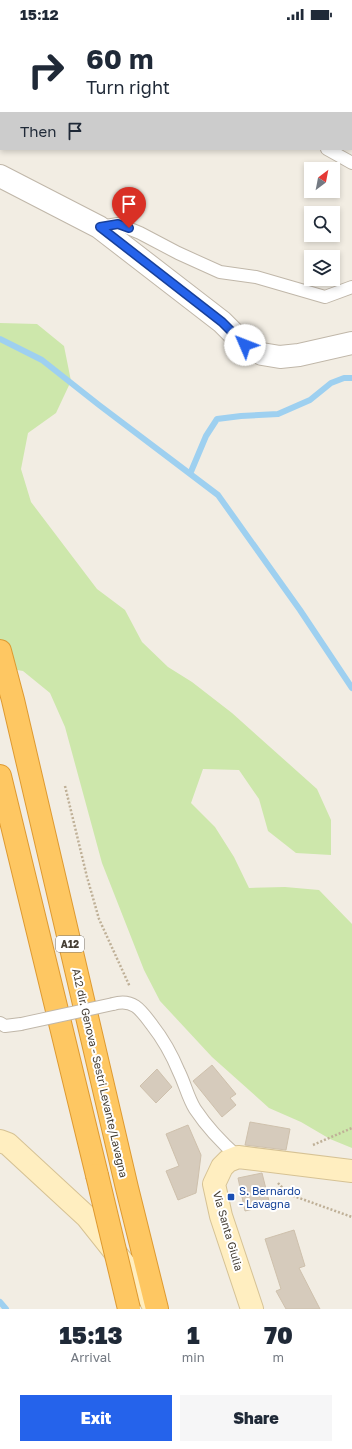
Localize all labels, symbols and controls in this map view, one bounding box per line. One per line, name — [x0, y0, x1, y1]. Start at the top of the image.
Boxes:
text: 15:12 — [20, 5, 59, 23]
text: 60 m — [86, 42, 153, 75]
icon: right — [20, 44, 72, 96]
text: Turn right — [86, 76, 170, 98]
icon: arrive — [64, 120, 86, 142]
text: Then — [20, 122, 56, 140]
north arrow — [304, 162, 340, 198]
map controls — [304, 162, 340, 286]
pin — [112, 187, 146, 228]
icon: arrive — [118, 193, 140, 215]
button: search — [304, 206, 340, 242]
button: layers — [304, 250, 340, 286]
position arrow — [224, 324, 266, 366]
road number: A12 — [56, 936, 84, 952]
street label: A12 dir. Genova - Sestri Levante/Lavagna — [70, 967, 131, 1179]
place label: S. Bernardo - Lavagna — [239, 1184, 301, 1210]
street label: Via Santa Giulia — [211, 1189, 246, 1272]
marker: S. Bernardo - Lavagna — [226, 1192, 236, 1202]
text: 15:13 — [59, 1320, 123, 1349]
text: 1 — [187, 1320, 200, 1349]
text: 70 — [264, 1320, 293, 1349]
text: Arrival — [71, 1349, 111, 1365]
text: min — [182, 1349, 205, 1365]
text: m — [273, 1349, 284, 1365]
button: Exit — [20, 1395, 172, 1441]
button: Share — [180, 1395, 332, 1441]

